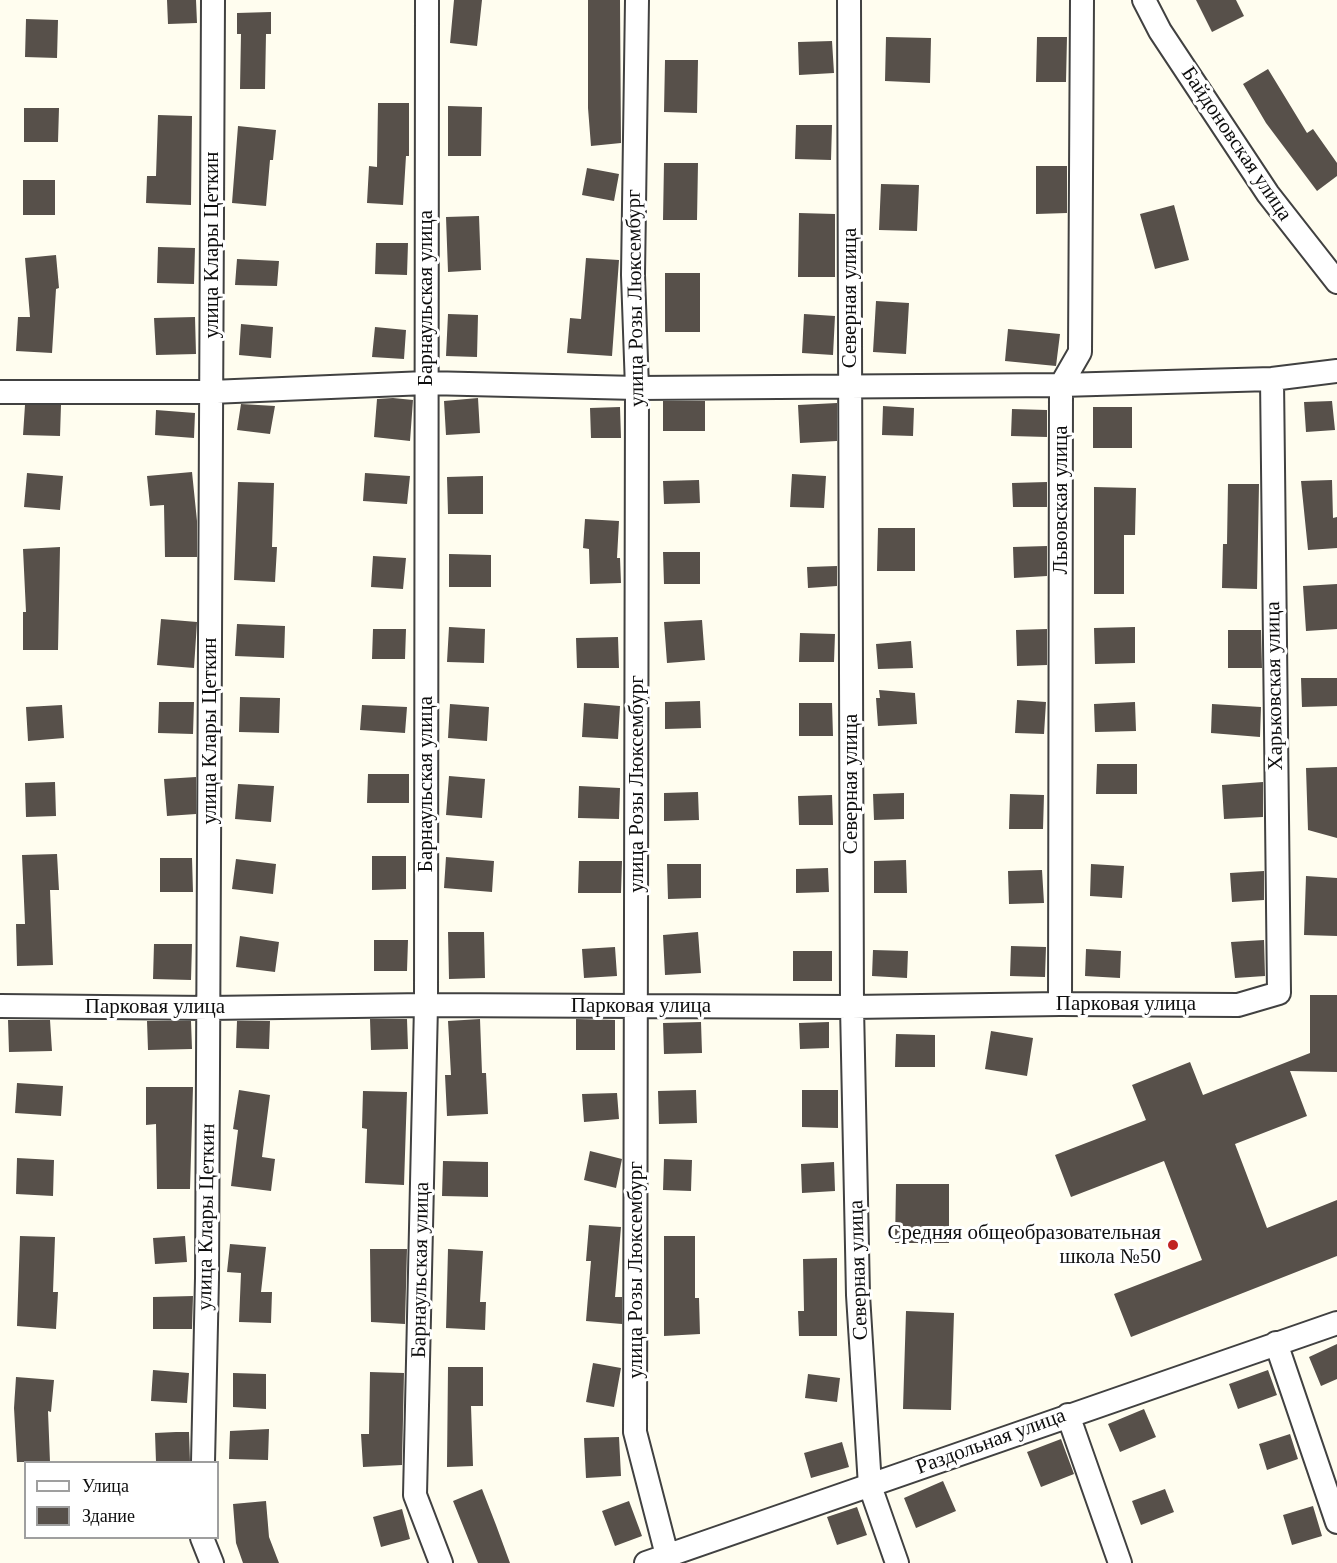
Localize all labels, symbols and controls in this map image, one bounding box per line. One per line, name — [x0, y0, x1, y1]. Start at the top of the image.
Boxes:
street label: Байдоновская улица — [1175, 62, 1297, 226]
street label: улица Клары Цеткин — [199, 151, 225, 339]
street label: улица Розы Люксембург — [622, 189, 650, 407]
street label: Барнаульская улица — [413, 210, 439, 386]
street label: Северная улица — [837, 228, 863, 368]
street label: Львовская улица — [1048, 425, 1074, 575]
street label: Харьковская улица — [1261, 601, 1289, 771]
street label: улица Клары Цеткин — [197, 637, 223, 825]
street label: улица Розы Люксембург — [624, 675, 650, 893]
street label: Барнаульская улица — [413, 696, 439, 872]
street label: Северная улица — [838, 714, 864, 854]
street label: Парковая улица — [1056, 991, 1196, 1017]
street label: Парковая улица — [571, 993, 711, 1019]
street label: Парковая улица — [85, 994, 225, 1020]
street label: улица Клары Цеткин — [193, 1123, 221, 1311]
street label: улица Розы Люксембург — [623, 1161, 649, 1379]
street label: Барнаульская улица — [407, 1182, 435, 1358]
street label: Северная улица — [844, 1199, 874, 1341]
place label: Средняя общеобразовательная школа №50 — [887, 1220, 1161, 1270]
marker: Средняя общеобразовательная школа №50 — [1166, 1238, 1180, 1252]
street label: Раздольная улица — [913, 1403, 1069, 1481]
legend — [24, 1461, 219, 1539]
text: Улица — [82, 1476, 129, 1496]
text: Здание — [82, 1506, 135, 1526]

